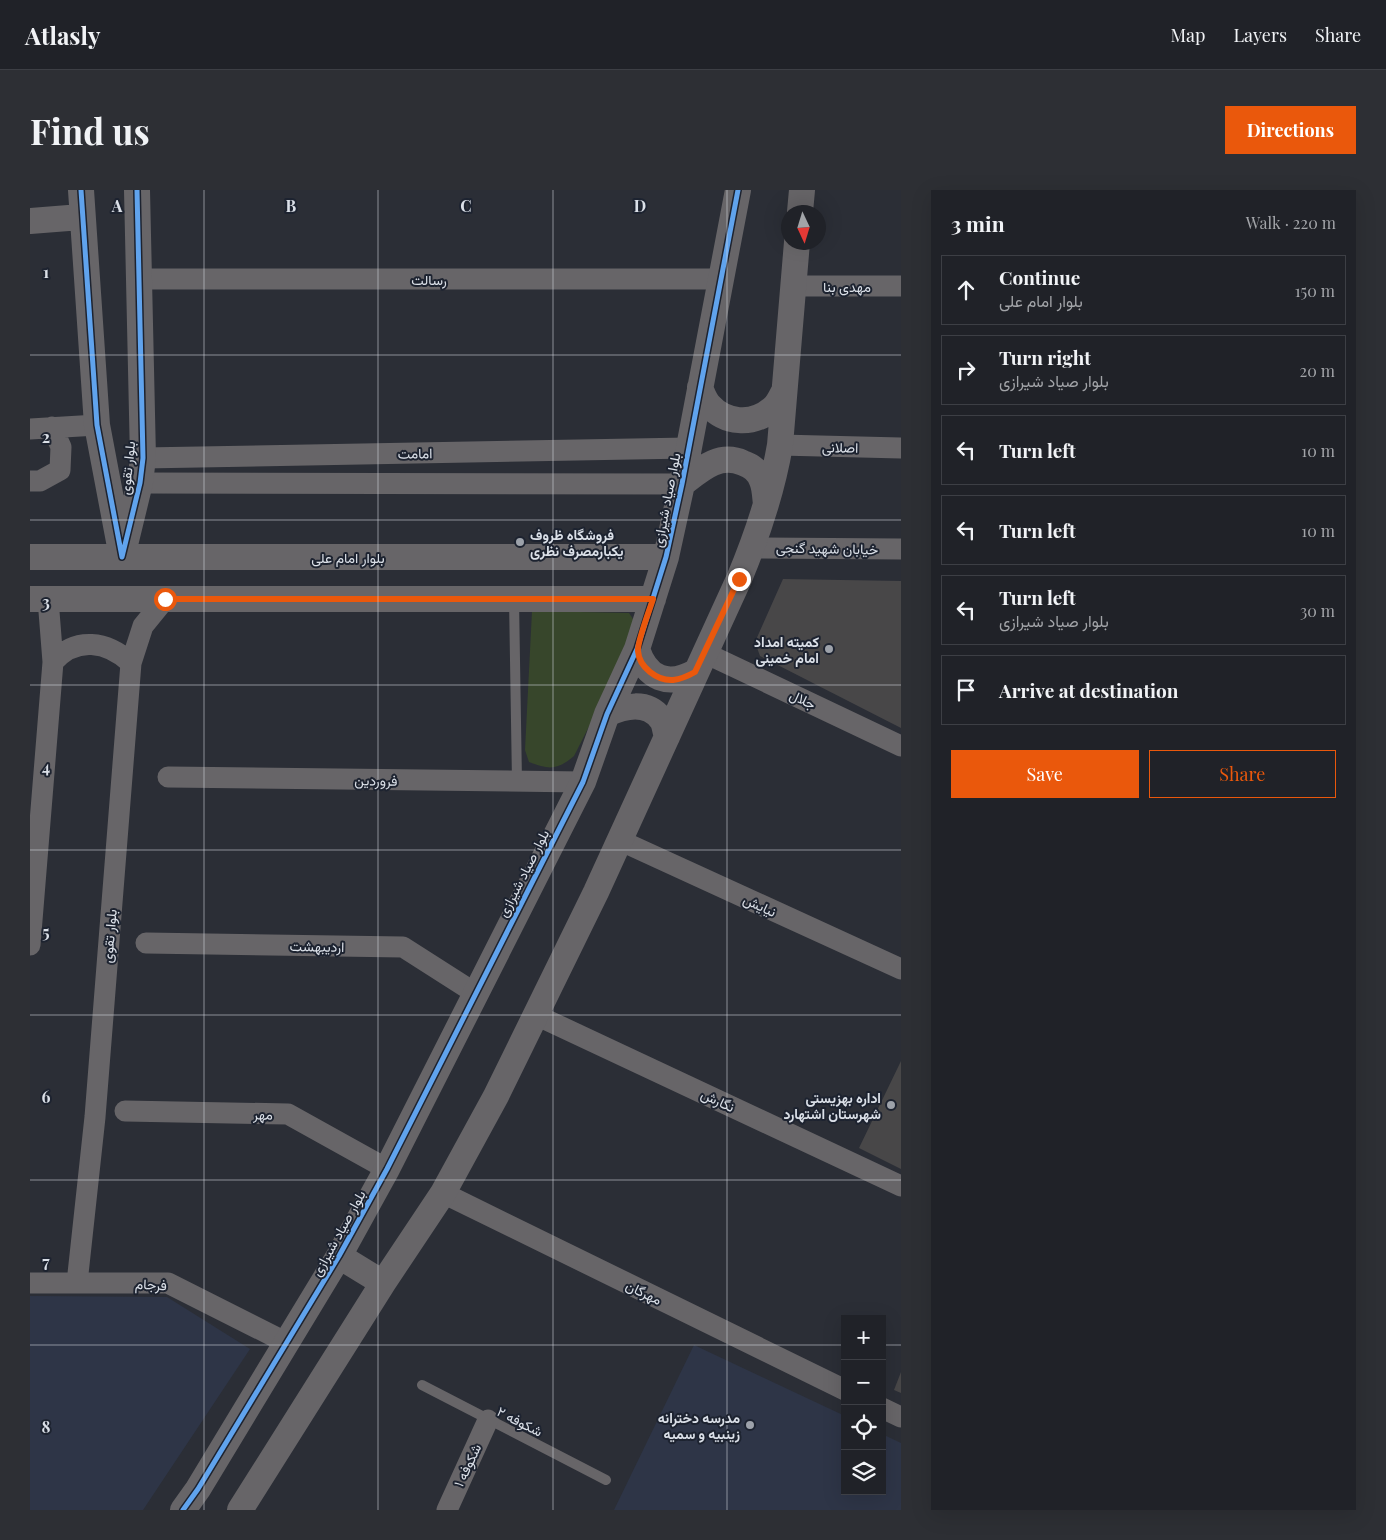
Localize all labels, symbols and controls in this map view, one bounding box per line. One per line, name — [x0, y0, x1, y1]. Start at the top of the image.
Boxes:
text: Atlasly — [25, 19, 100, 51]
text: Map — [1170, 23, 1205, 47]
text: Layers — [1233, 23, 1287, 47]
text: Share — [1315, 23, 1361, 47]
button: Directions — [1225, 106, 1356, 154]
text: Find us — [30, 107, 150, 154]
text: A — [111, 195, 123, 216]
text: B — [286, 195, 297, 216]
text: C — [460, 195, 472, 216]
text: D — [634, 195, 646, 216]
north arrow — [781, 205, 826, 250]
text: 3 min — [951, 209, 1005, 237]
text: Walk · 220 m — [1246, 212, 1336, 233]
text: 1 — [43, 261, 49, 282]
text: Continue — [999, 264, 1080, 290]
street label: رسالت — [411, 270, 447, 289]
icon: ahead — [952, 276, 980, 304]
street label: مهدی بنا — [823, 277, 871, 296]
text: 150 m — [1295, 280, 1335, 301]
text: بلوار امام علی — [999, 290, 1083, 311]
text: Turn right — [999, 344, 1091, 370]
icon: right — [952, 356, 980, 384]
text: 20 m — [1300, 360, 1335, 381]
text: بلوار صیاد شیرازی — [999, 370, 1109, 391]
text: 2 — [42, 426, 50, 447]
icon: left — [952, 436, 980, 464]
street label: اصلانی — [822, 437, 858, 457]
text: Turn left — [999, 437, 1076, 463]
street label: بلوار تقوی — [115, 440, 139, 496]
text: 10 m — [1301, 440, 1335, 461]
street label: امامت — [397, 443, 433, 463]
street label: بلوار صیاد شیرازی — [648, 451, 684, 549]
icon: left — [952, 516, 980, 544]
text: Turn left — [999, 517, 1076, 543]
text: 10 m — [1301, 520, 1335, 541]
place label: فروشگاه ظروف یکبارمصرف نظری — [530, 525, 623, 560]
marker: فروشگاه ظروف یکبارمصرف نظری — [514, 536, 526, 548]
street label: خیابان شهید گنجی — [776, 538, 878, 558]
street label: بلوار امام علی — [311, 548, 385, 567]
route end — [728, 568, 751, 591]
text: Turn left — [999, 584, 1076, 610]
route start — [154, 588, 177, 611]
text: 3 — [42, 591, 50, 612]
icon: left — [952, 596, 980, 624]
text: 30 m — [1300, 600, 1335, 621]
text: بلوار صیاد شیرازی — [999, 610, 1109, 631]
place label: کمیته امداد امام خمینی — [754, 632, 819, 667]
marker: کمیته امداد امام خمینی — [823, 643, 835, 655]
icon: arrive — [952, 676, 980, 704]
text: Arrive at destination — [999, 677, 1179, 703]
street label: جلال — [786, 685, 819, 714]
button: Save — [951, 750, 1139, 798]
button: Share — [1149, 750, 1336, 798]
text: 4 — [42, 756, 50, 777]
street label: فروردین — [354, 770, 398, 790]
street label: بلوار صیاد شیرازی — [493, 826, 553, 920]
street label: نیایش — [740, 889, 780, 921]
street label: بلوار تقوی — [97, 908, 121, 964]
text: 5 — [42, 921, 50, 942]
street label: اردیبهشت — [290, 936, 344, 956]
street label: نگارش — [698, 1084, 738, 1116]
text: 6 — [42, 1086, 51, 1107]
place label: اداره بهزیستی شهرستان اشتهارد — [783, 1088, 881, 1123]
marker: اداره بهزیستی شهرستان اشتهارد — [885, 1099, 897, 1111]
street label: مهر — [252, 1104, 273, 1124]
street label: بلوار صیاد شیرازی — [306, 1186, 370, 1280]
text: 7 — [42, 1251, 50, 1272]
street label: فرجام — [134, 1274, 168, 1294]
street label: مهرگان — [623, 1275, 665, 1309]
map controls — [841, 1315, 886, 1495]
button: + — [841, 1315, 886, 1360]
button: − — [841, 1360, 886, 1405]
street label: شکوفه ۲ — [494, 1401, 546, 1441]
button: locate — [841, 1405, 886, 1450]
place label: مدرسه دخترانه زینبیه و سمیه — [658, 1408, 740, 1443]
text: 8 — [42, 1416, 51, 1437]
marker: مدرسه دخترانه زینبیه و سمیه — [744, 1419, 756, 1431]
street label: شکوفه ۱ — [449, 1440, 485, 1490]
button: layers — [841, 1450, 886, 1495]

